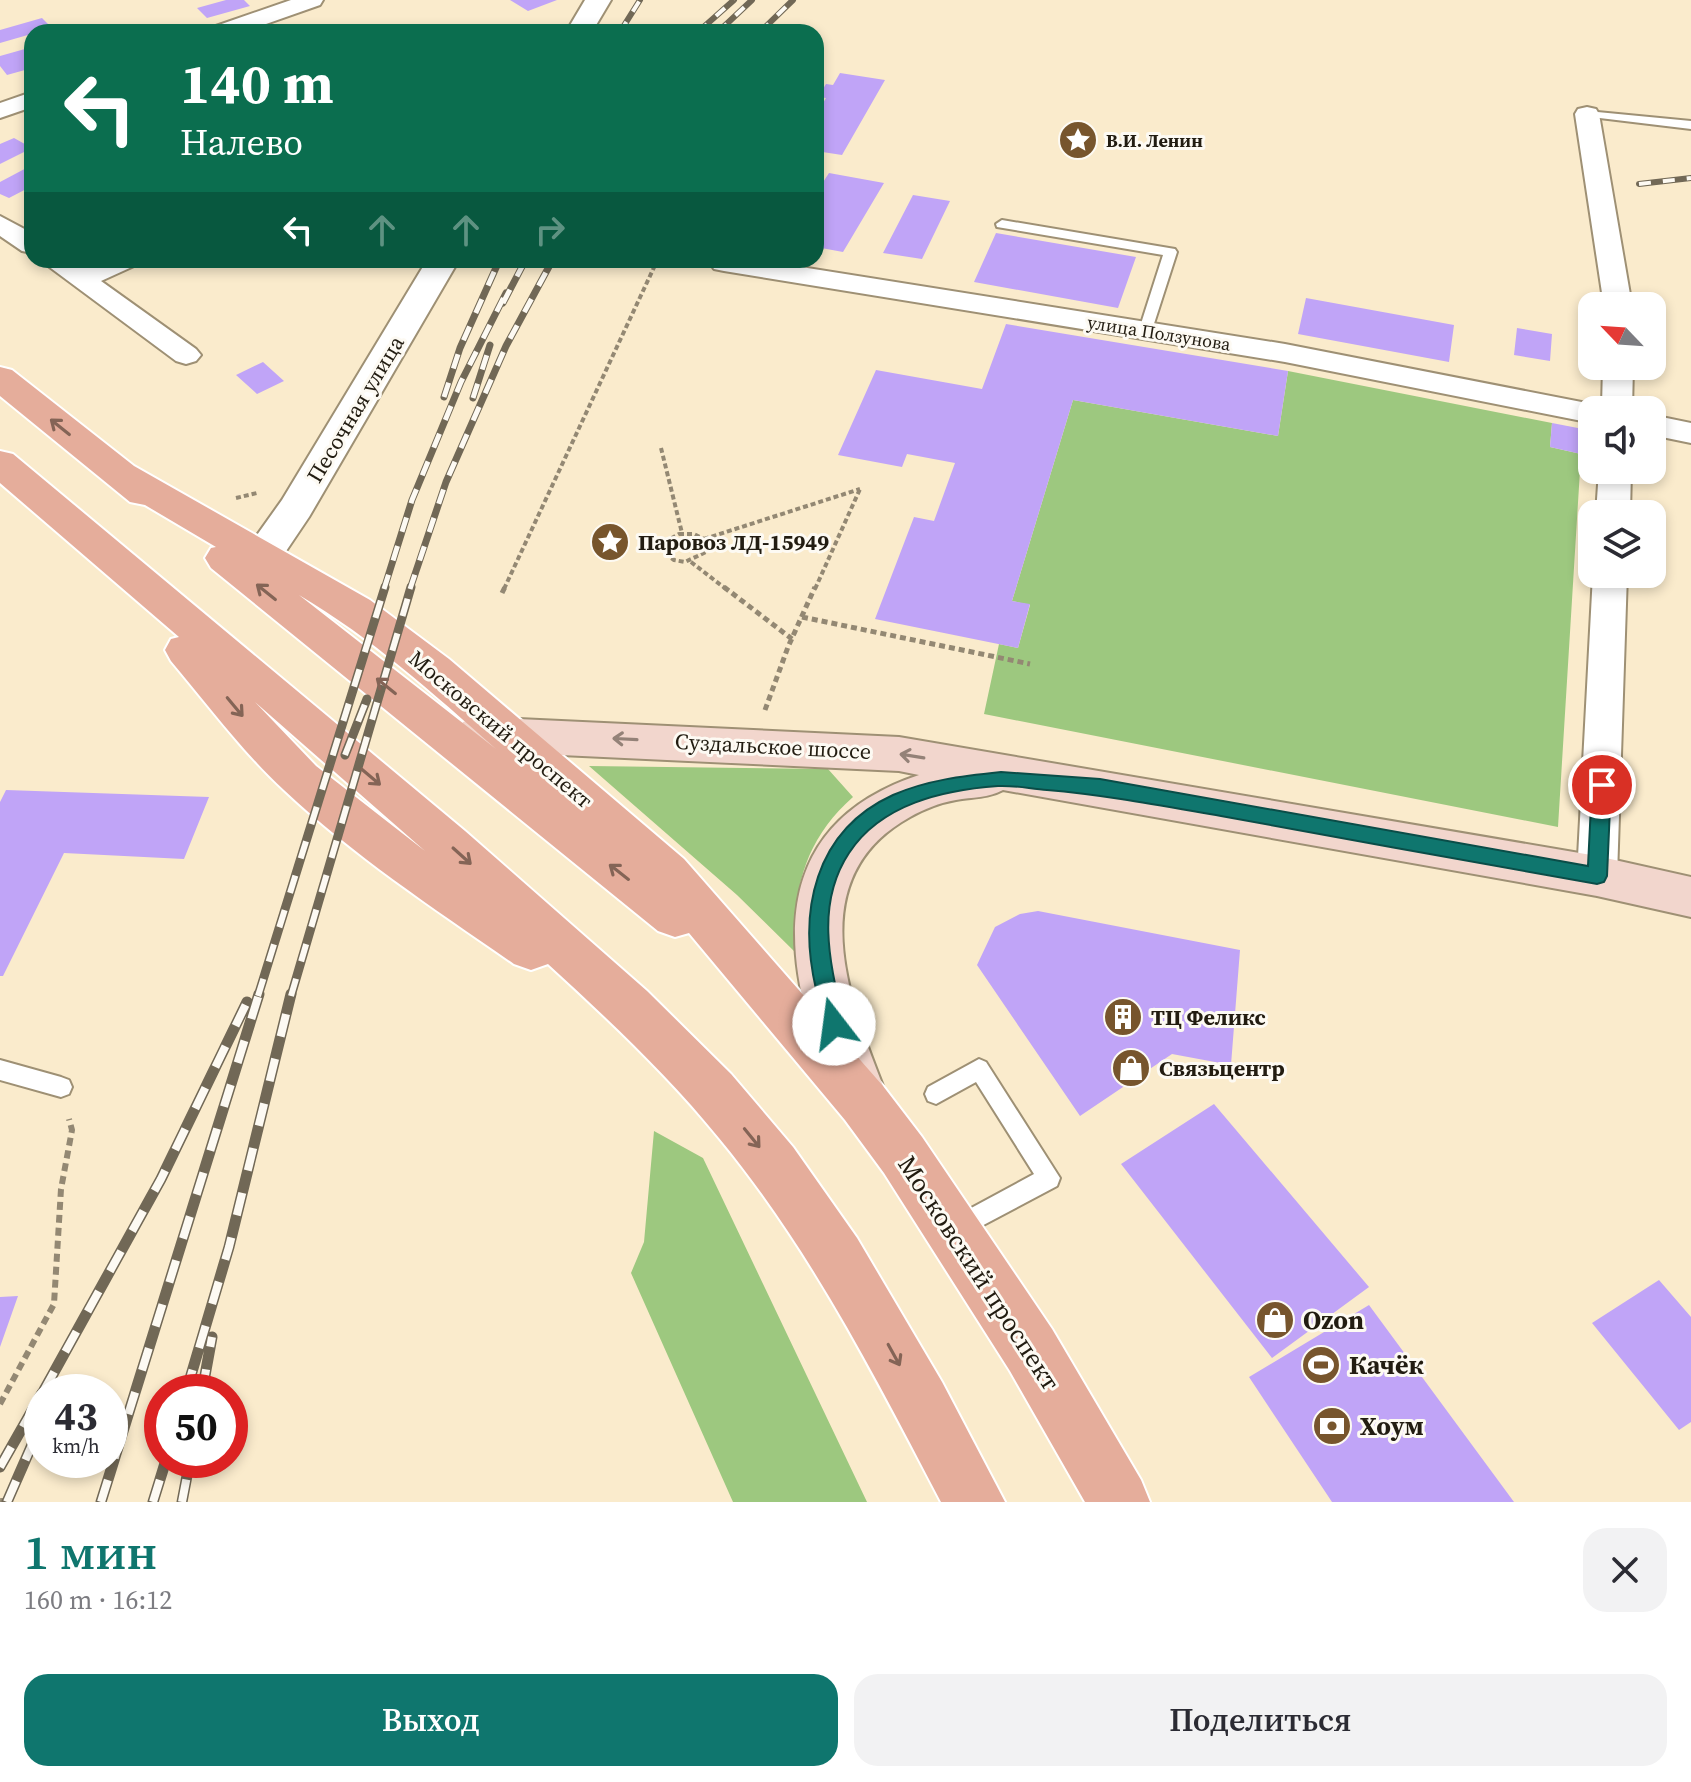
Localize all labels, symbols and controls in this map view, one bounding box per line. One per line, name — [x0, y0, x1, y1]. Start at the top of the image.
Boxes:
text: 140 m — [180, 45, 334, 122]
icon: left — [48, 56, 152, 160]
text: Налево — [180, 118, 303, 167]
place icon: В.И. Ленин — [1057, 119, 1099, 161]
place label: В.И. Ленин — [1106, 128, 1203, 153]
icon: left — [276, 208, 320, 252]
icon: ahead — [360, 208, 404, 252]
icon: ahead — [444, 208, 488, 252]
icon: right — [528, 208, 572, 252]
north arrow — [1578, 292, 1666, 380]
map controls — [1578, 292, 1666, 588]
street label: улица Ползунова — [1085, 309, 1233, 357]
street label: Песочная улица — [299, 329, 411, 488]
button: sound — [1578, 396, 1666, 484]
one-way arrow — [51, 418, 71, 436]
button: layers — [1578, 500, 1666, 588]
place icon: Паровоз ЛД-15949 — [589, 521, 631, 563]
place label: Паровоз ЛД-15949 — [638, 527, 829, 557]
one-way arrow — [256, 583, 277, 601]
street label: Московский проспект — [403, 643, 600, 815]
one-way arrow — [376, 677, 397, 695]
one-way arrow — [226, 696, 244, 717]
street label: Суздальское шоссе — [674, 726, 872, 766]
one-way arrow — [612, 732, 639, 747]
one-way arrow — [900, 747, 925, 762]
pin — [1568, 751, 1636, 819]
icon: arrive — [1580, 763, 1624, 807]
one-way arrow — [361, 768, 381, 786]
one-way arrow — [452, 847, 472, 865]
one-way arrow — [609, 863, 630, 880]
position arrow — [792, 982, 876, 1066]
building icon: ТЦ Феликс — [1102, 996, 1144, 1038]
place label: ТЦ Феликс — [1151, 1002, 1266, 1032]
shop icon: Связьцентр — [1110, 1047, 1152, 1089]
place label: Связьцентр — [1159, 1053, 1285, 1083]
one-way arrow — [744, 1127, 761, 1148]
street label: Московский проспект — [889, 1149, 1069, 1398]
shop icon: Ozon — [1254, 1299, 1296, 1341]
place label: Ozon — [1303, 1302, 1364, 1338]
one-way arrow — [887, 1343, 903, 1366]
sports icon: Качёк — [1300, 1344, 1342, 1386]
place label: Качёк — [1349, 1347, 1424, 1383]
speed limit sign: 50 — [144, 1374, 248, 1478]
text: 43 — [54, 1389, 98, 1443]
bank icon: Хоум — [1311, 1405, 1353, 1447]
place label: Хоум — [1360, 1408, 1424, 1444]
text: km/h — [52, 1432, 100, 1460]
text: 1 мин — [24, 1519, 157, 1585]
button: close — [1583, 1528, 1667, 1612]
text: 160 m · 16:12 — [24, 1582, 172, 1618]
button: Выход — [24, 1674, 838, 1766]
button: Поделиться — [854, 1674, 1667, 1766]

